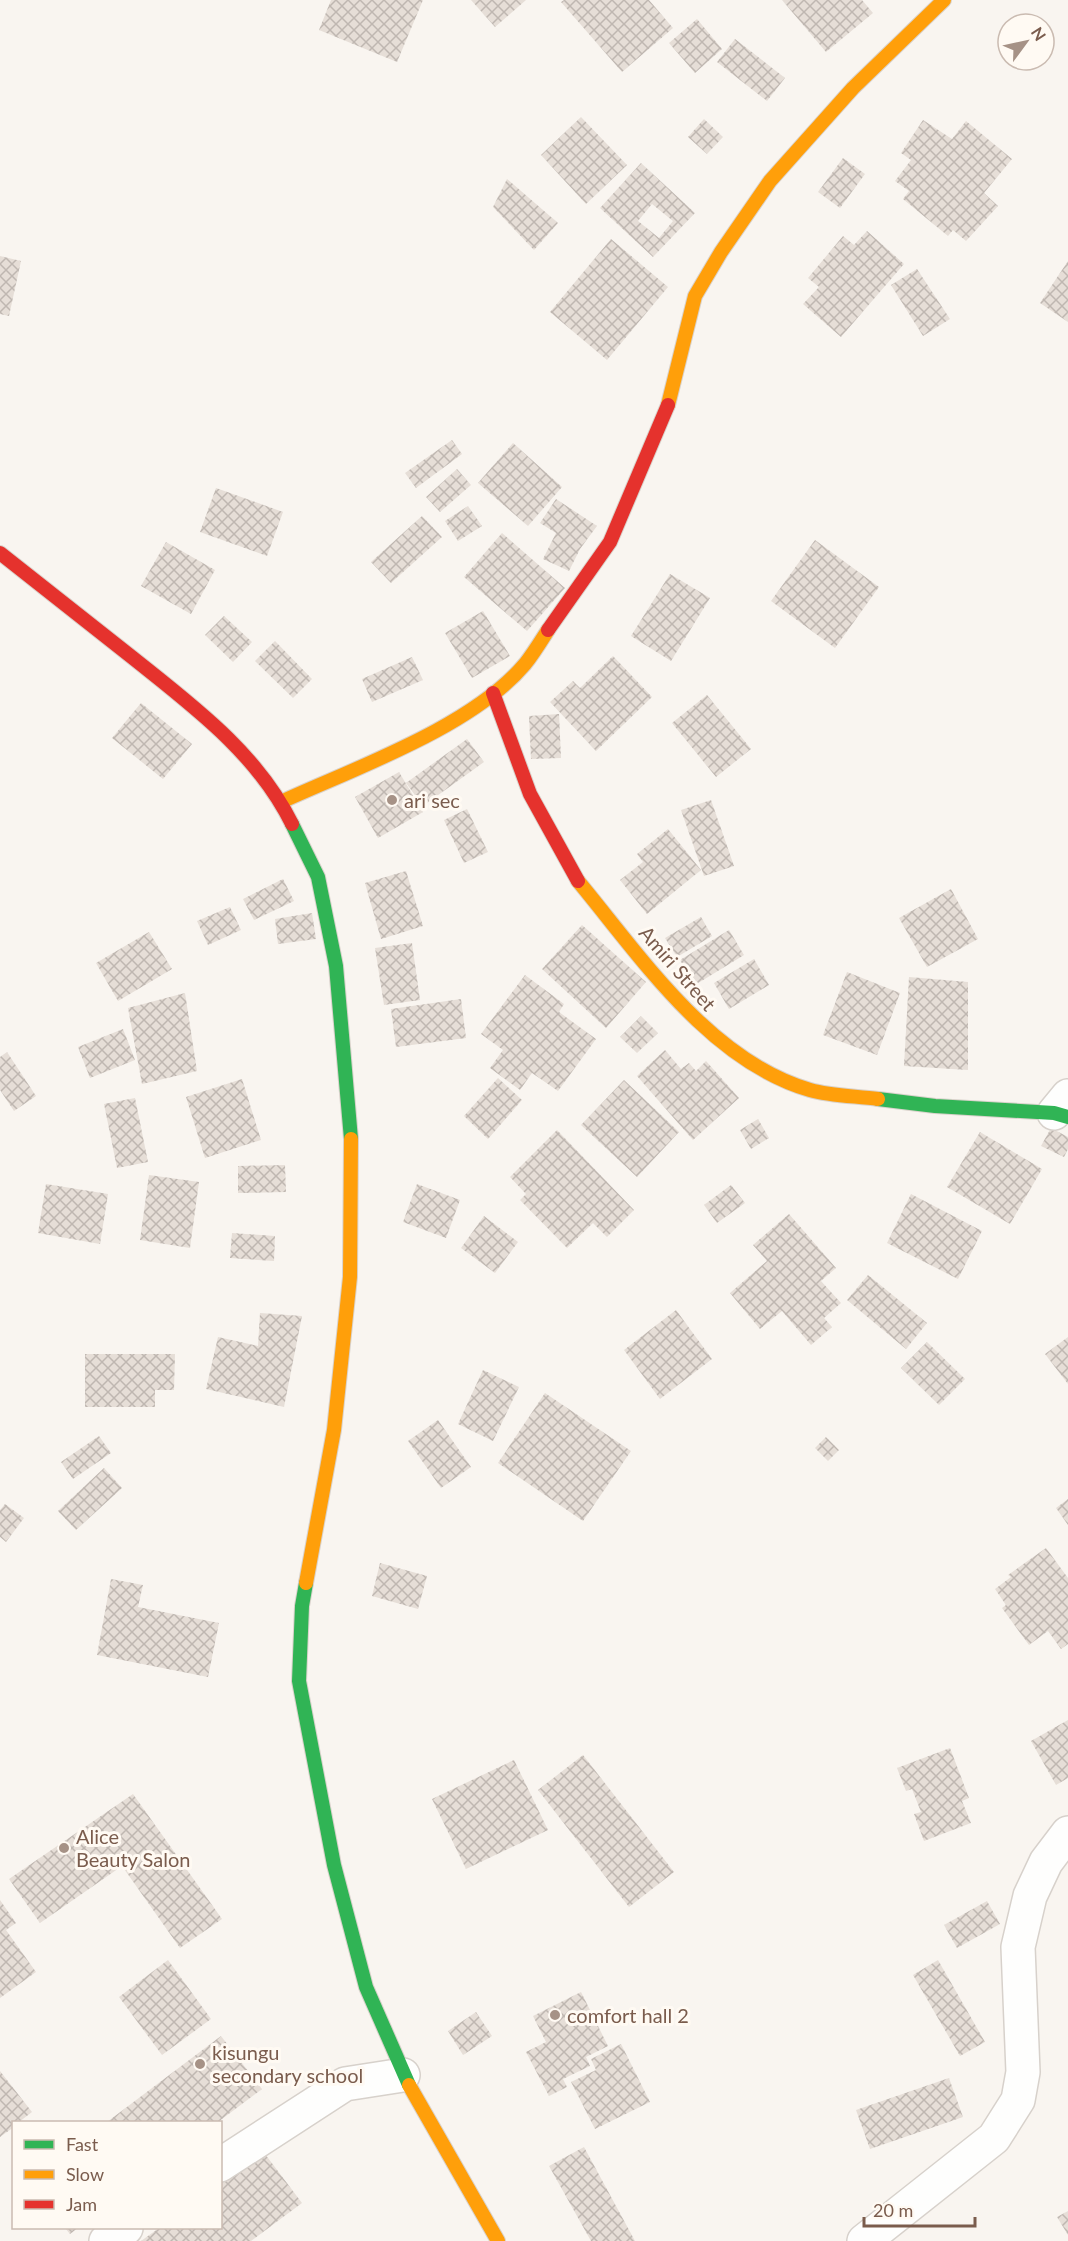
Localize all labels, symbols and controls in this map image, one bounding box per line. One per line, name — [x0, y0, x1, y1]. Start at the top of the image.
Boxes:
north arrow — [996, 12, 1056, 72]
text: N — [1028, 23, 1050, 44]
place label: ari sec — [404, 788, 460, 812]
marker: ari sec — [385, 793, 399, 807]
street label: Amiri Street — [635, 921, 721, 1015]
place label: Alice Beauty Salon — [76, 1824, 190, 1871]
marker: Alice Beauty Salon — [57, 1841, 71, 1855]
place label: comfort hall 2 — [567, 2003, 689, 2027]
marker: comfort hall 2 — [548, 2008, 562, 2022]
place label: kisungu secondary school — [212, 2040, 363, 2087]
marker: kisungu secondary school — [193, 2057, 207, 2071]
legend — [12, 2121, 222, 2229]
text: Fast — [66, 2133, 99, 2155]
text: Slow — [66, 2163, 104, 2185]
scale bar — [864, 2190, 975, 2228]
text: Jam — [66, 2193, 97, 2215]
text: 20 m — [873, 2199, 913, 2221]

